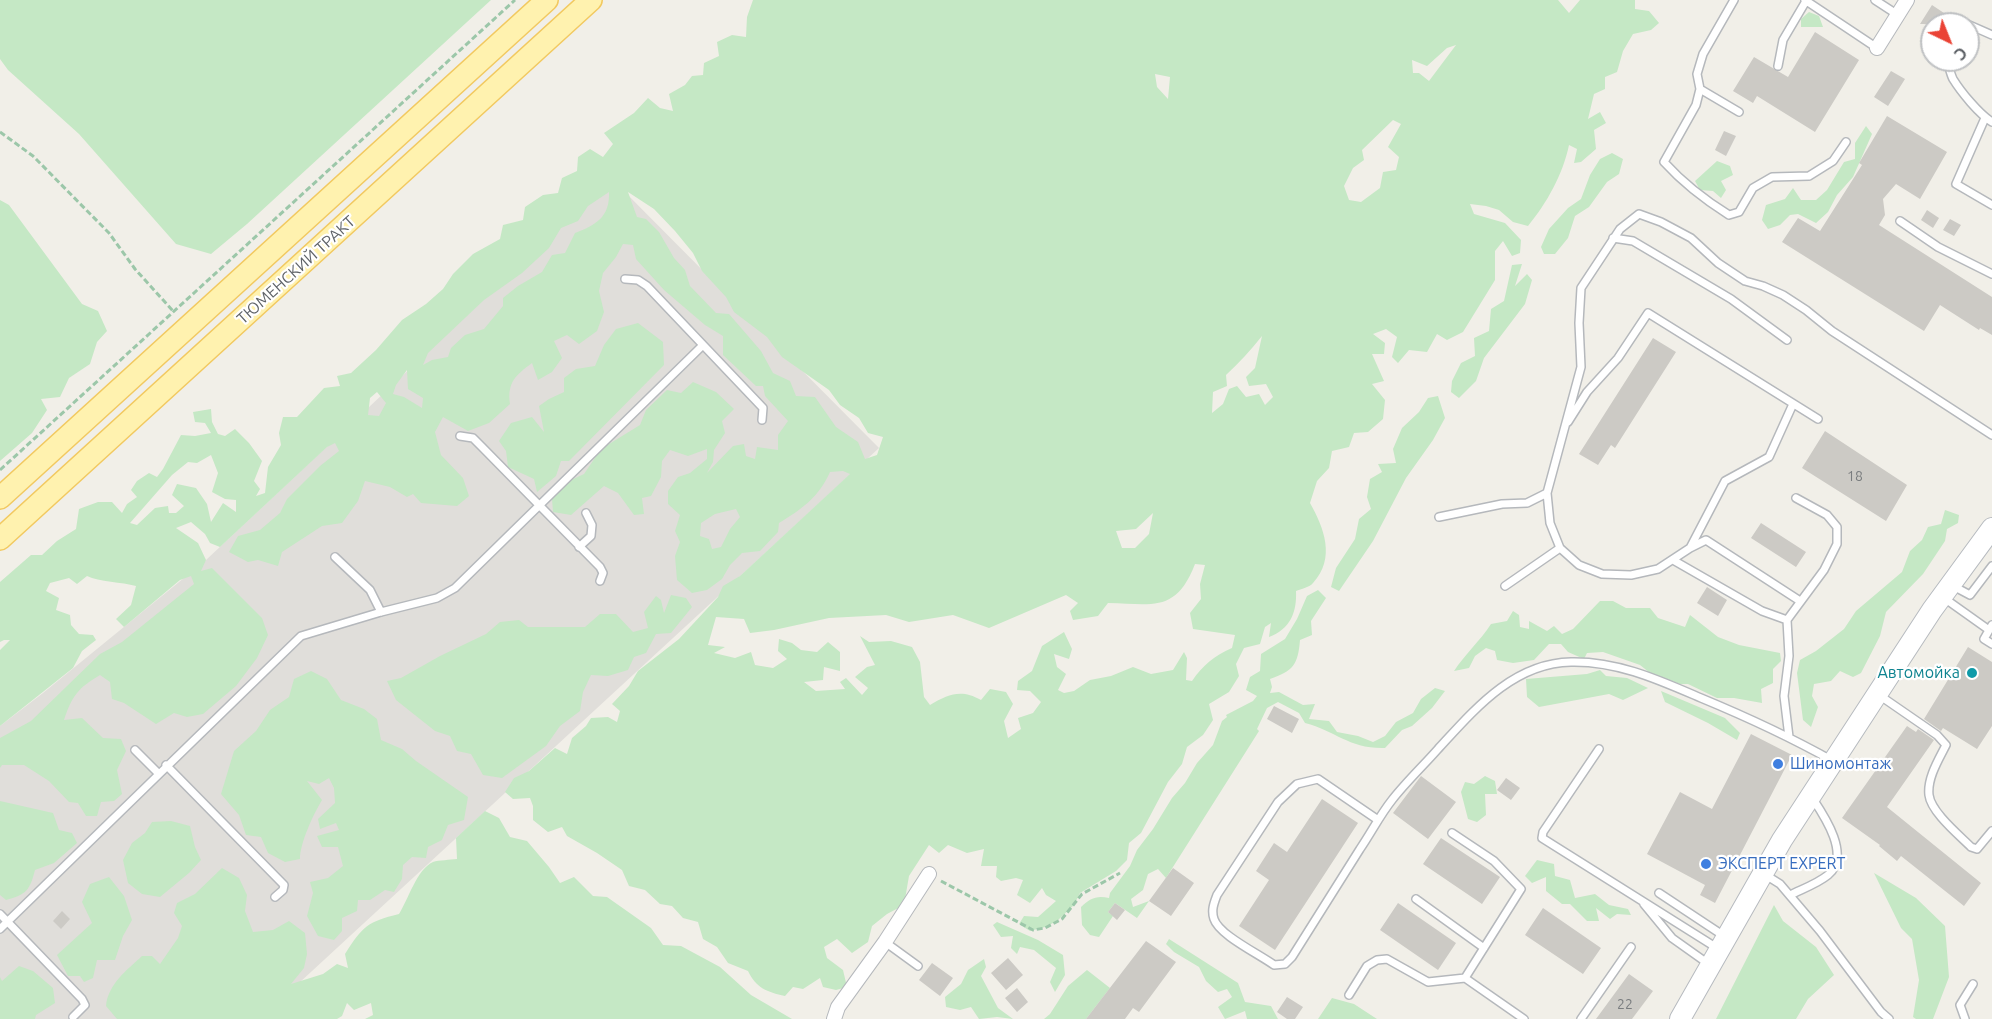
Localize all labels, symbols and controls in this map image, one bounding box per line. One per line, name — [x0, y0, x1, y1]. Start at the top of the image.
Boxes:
north arrow — [1920, 12, 1980, 72]
text: С — [1951, 44, 1971, 64]
street label: ТЮМЕНСКИЙ ТРАКТ — [233, 212, 359, 328]
house number: 18 — [1847, 468, 1863, 484]
place label: Автомойка — [1877, 663, 1960, 683]
marker: Автомойка — [1965, 666, 1979, 680]
place label: Шиномонтаж — [1790, 754, 1891, 774]
marker: Шиномонтаж — [1771, 757, 1785, 771]
place label: ЭКСПЕРТ EXPERT — [1718, 854, 1845, 874]
marker: ЭКСПЕРТ EXPERT — [1699, 857, 1713, 871]
house number: 22 — [1617, 996, 1633, 1012]

